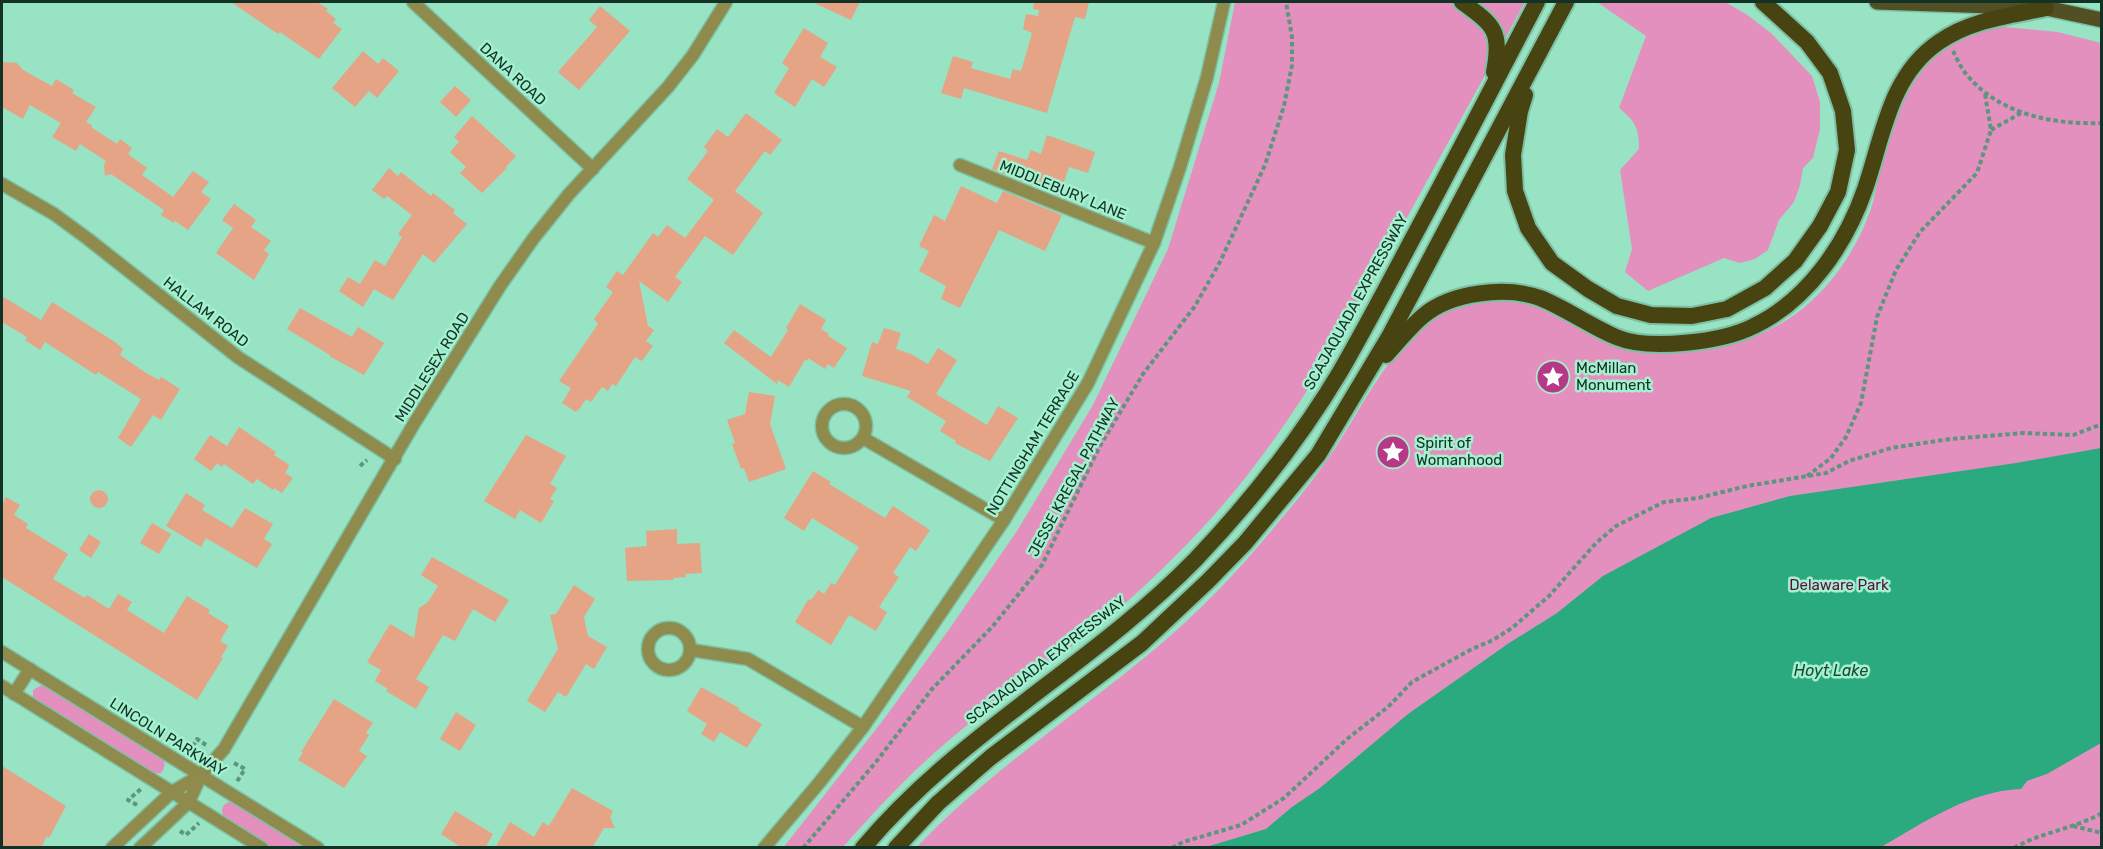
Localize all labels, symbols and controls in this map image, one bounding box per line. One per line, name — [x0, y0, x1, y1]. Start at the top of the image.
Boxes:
street label: DANA ROAD — [476, 39, 550, 109]
street label: MIDDLEBURY LANE — [997, 156, 1129, 224]
street label: SCAJAQUADA EXPRESSWAY — [1300, 211, 1412, 393]
street label: HALLAM ROAD — [160, 273, 252, 351]
street label: MIDDLESEX ROAD — [391, 309, 473, 425]
place icon: McMillan Monument — [1535, 359, 1571, 395]
place label: McMillan Monument — [1576, 359, 1651, 394]
street label: NOTTINGHAM TERRACE — [983, 368, 1083, 518]
street label: JESSE KREGAL PATHWAY — [1024, 394, 1124, 560]
place icon: Spirit of Womanhood — [1375, 434, 1411, 470]
place label: Spirit of Womanhood — [1416, 434, 1502, 469]
park label: Delaware Park — [1789, 576, 1889, 594]
street label: SCAJAQUADA EXPRESSWAY — [962, 592, 1130, 728]
water label: Hoyt Lake — [1794, 661, 1868, 680]
street label: LINCOLN PARKWAY — [106, 694, 230, 780]

